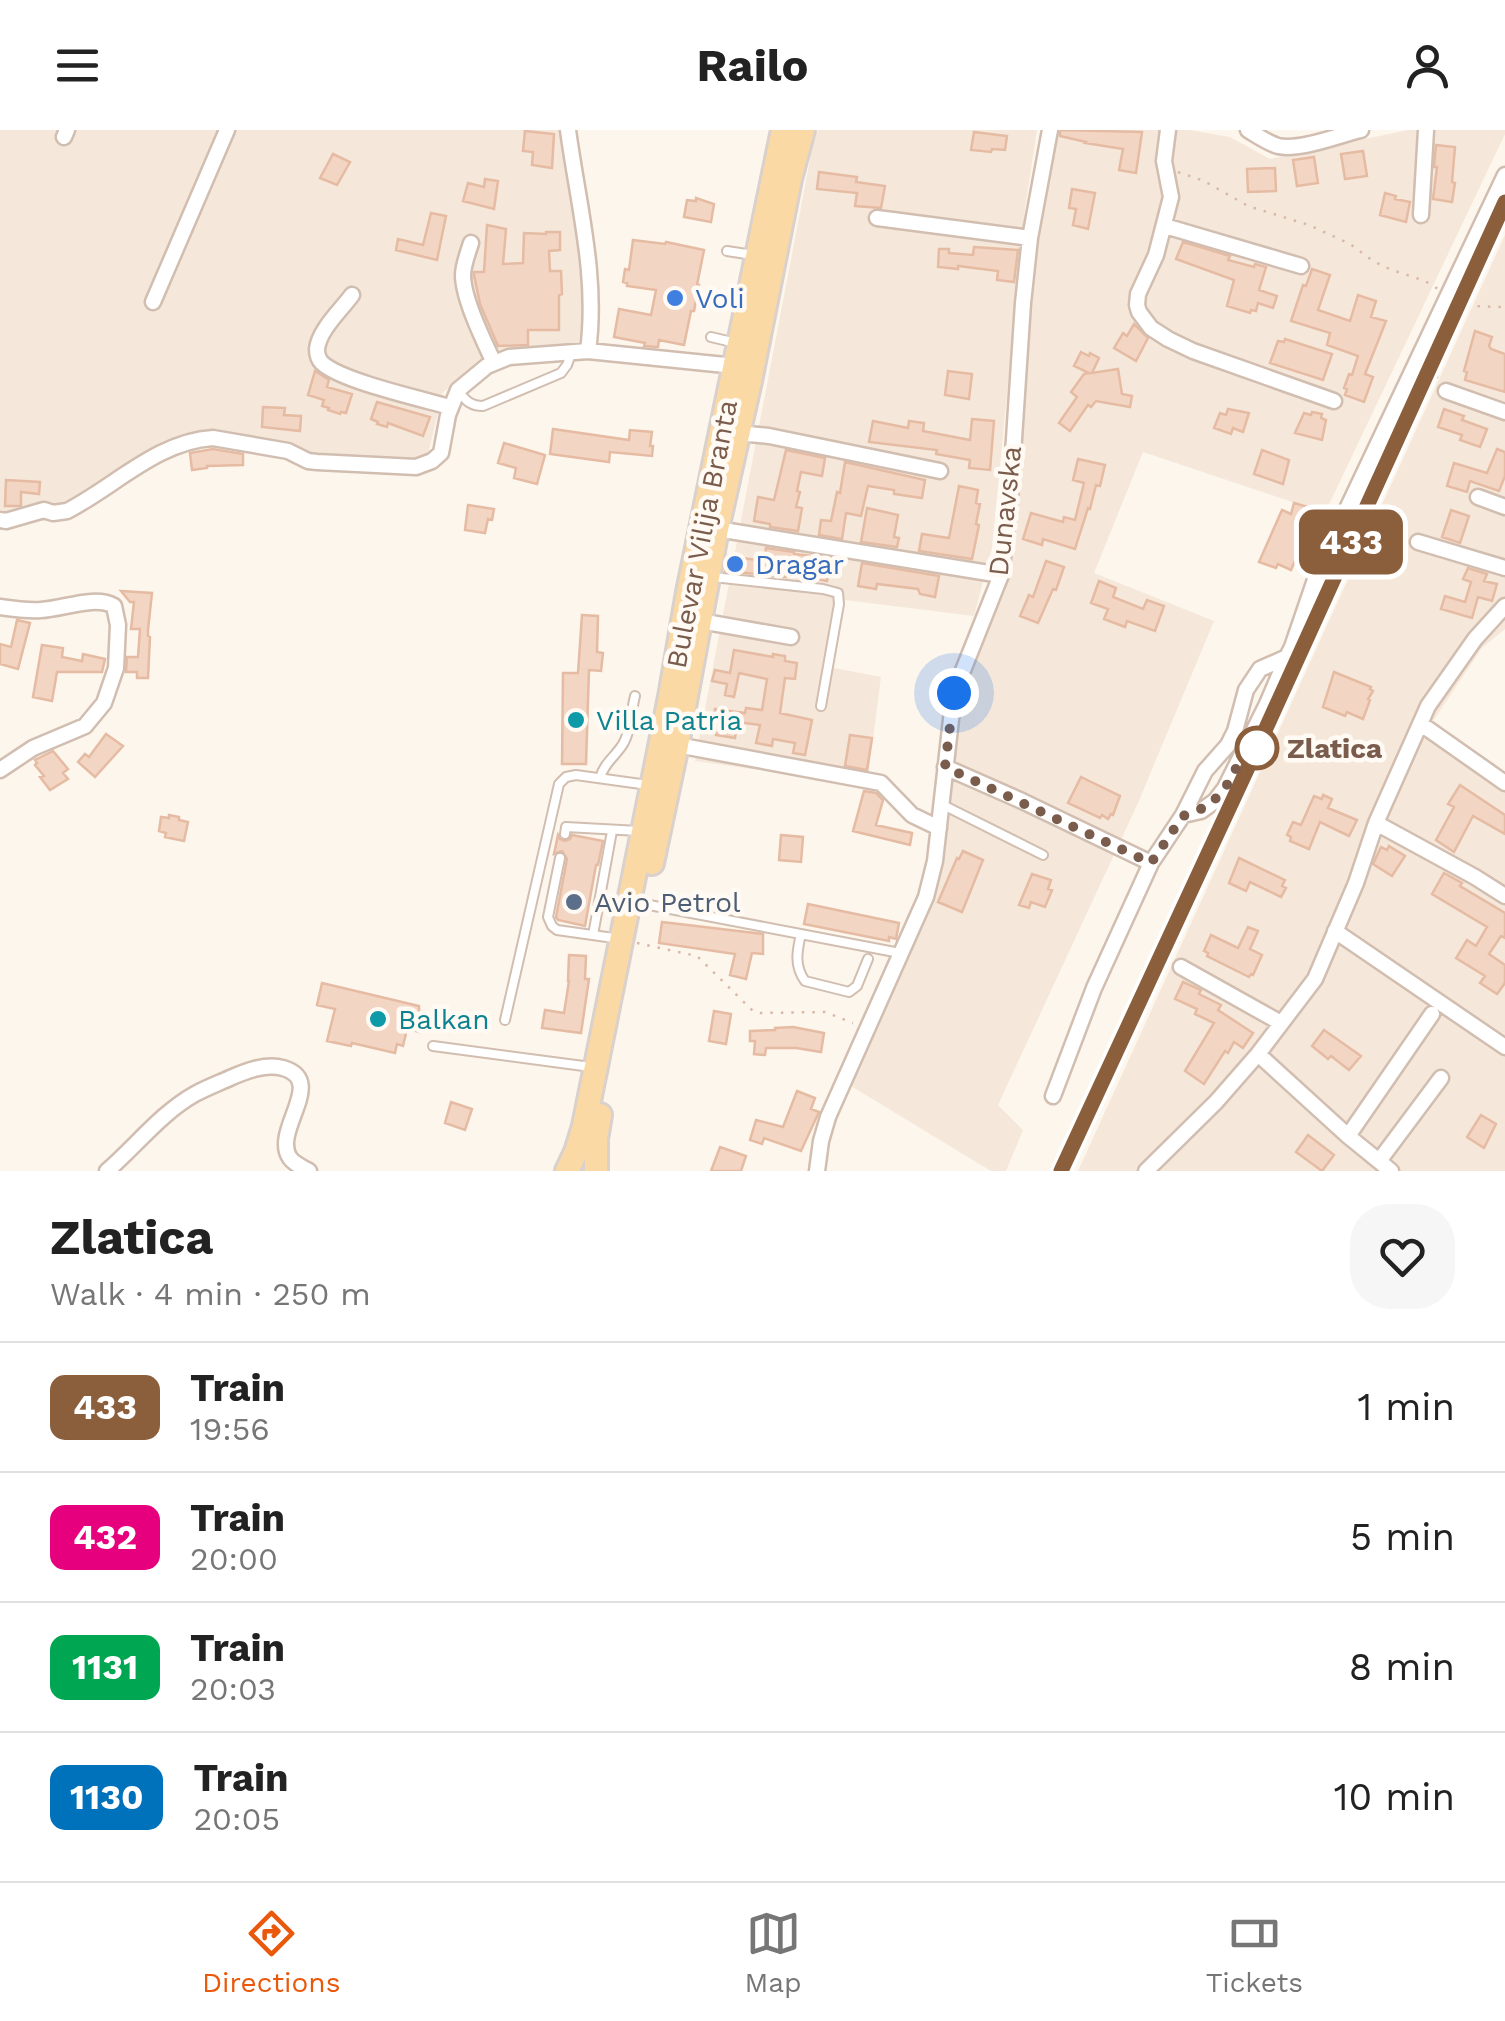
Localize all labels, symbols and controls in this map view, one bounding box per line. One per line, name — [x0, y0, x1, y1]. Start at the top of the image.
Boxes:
icon: menu — [50, 38, 105, 93]
icon: person — [1400, 38, 1455, 93]
text: Railo — [697, 39, 808, 92]
place label: Voli — [695, 282, 745, 315]
marker: Voli — [664, 287, 686, 309]
street label: Bulevar Vilija Branta — [660, 397, 744, 671]
street label: Dunavska — [982, 444, 1028, 578]
line badge: 433 — [1294, 510, 1408, 574]
text: 433 — [1319, 521, 1383, 563]
place label: Dragar — [755, 548, 844, 581]
marker: Dragar — [724, 553, 746, 575]
your location — [929, 668, 979, 718]
place label: Villa Patria — [596, 704, 742, 737]
marker: Villa Patria — [565, 709, 587, 731]
marker: Zlatica — [1236, 727, 1278, 769]
place label: Zlatica — [1287, 732, 1383, 765]
place label: Avio Petrol — [594, 886, 741, 919]
marker: Avio Petrol — [563, 891, 585, 913]
place label: Balkan — [398, 1003, 489, 1036]
marker: Balkan — [367, 1008, 389, 1030]
button: heart — [1350, 1204, 1455, 1309]
text: Zlatica — [50, 1209, 213, 1266]
text: Walk · 4 min · 250 m — [50, 1275, 371, 1313]
text: Train — [190, 1366, 285, 1410]
text: 1 min — [1357, 1385, 1455, 1429]
text: 433 — [73, 1386, 137, 1428]
text: 19:56 — [190, 1410, 270, 1448]
text: Train — [190, 1496, 285, 1540]
text: 5 min — [1350, 1515, 1455, 1559]
text: 432 — [73, 1516, 137, 1558]
text: 20:00 — [190, 1540, 278, 1578]
text: Train — [190, 1626, 285, 1670]
text: 8 min — [1349, 1645, 1455, 1689]
text: 1131 — [72, 1646, 138, 1688]
text: 20:03 — [190, 1670, 276, 1708]
text: Train — [193, 1756, 289, 1800]
text: 10 min — [1334, 1775, 1455, 1819]
text: 1130 — [70, 1776, 143, 1818]
text: 20:05 — [193, 1800, 280, 1838]
tab: Directions — [202, 1906, 340, 1999]
tab: Map — [745, 1906, 802, 1999]
tab: Tickets — [1206, 1906, 1303, 1999]

